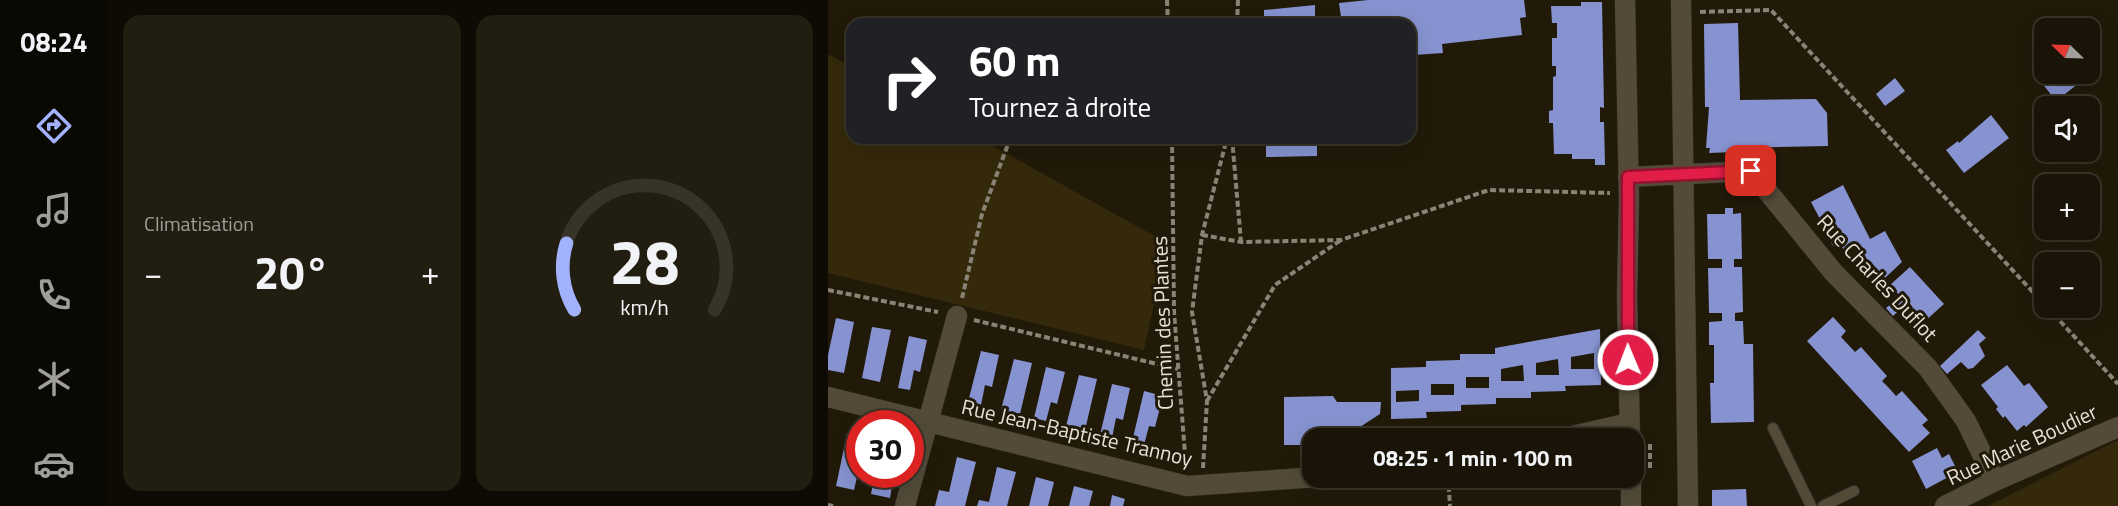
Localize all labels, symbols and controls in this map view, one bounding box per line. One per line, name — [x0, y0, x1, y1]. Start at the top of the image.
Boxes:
north arrow — [2034, 18, 2100, 84]
map controls — [2034, 18, 2100, 318]
text: 08:24 — [20, 21, 88, 62]
text: 60 m — [969, 28, 1061, 92]
icon: right — [870, 42, 948, 120]
text: Tournez à droite — [969, 86, 1151, 127]
button: sound — [2034, 96, 2100, 162]
icon: directions — [33, 105, 75, 147]
pin — [1725, 145, 1776, 196]
icon: arrive — [1734, 154, 1767, 187]
button: + — [2034, 174, 2100, 240]
icon: music — [33, 189, 75, 231]
street label: Rue Charles Duflot — [1810, 206, 1946, 349]
text: Climatisation — [144, 208, 254, 239]
text: 28 — [609, 213, 679, 308]
street label: Chemin des Plantes — [1143, 235, 1181, 411]
text: 20° — [254, 238, 330, 306]
text: − — [144, 248, 162, 298]
text: + — [421, 248, 439, 298]
button: − — [2034, 252, 2100, 318]
icon: phone — [33, 274, 75, 316]
text: km/h — [620, 291, 669, 323]
position arrow — [1596, 328, 1660, 392]
icon: climate — [33, 358, 75, 400]
street label: Rue Jean-Baptiste Trannoy — [959, 390, 1196, 474]
street label: Rue Marie Boudier — [1941, 395, 2102, 493]
speed limit sign: 30 — [846, 410, 924, 488]
text: 08:25 · 1 min · 100 m — [1373, 441, 1573, 475]
icon: car — [33, 443, 75, 485]

